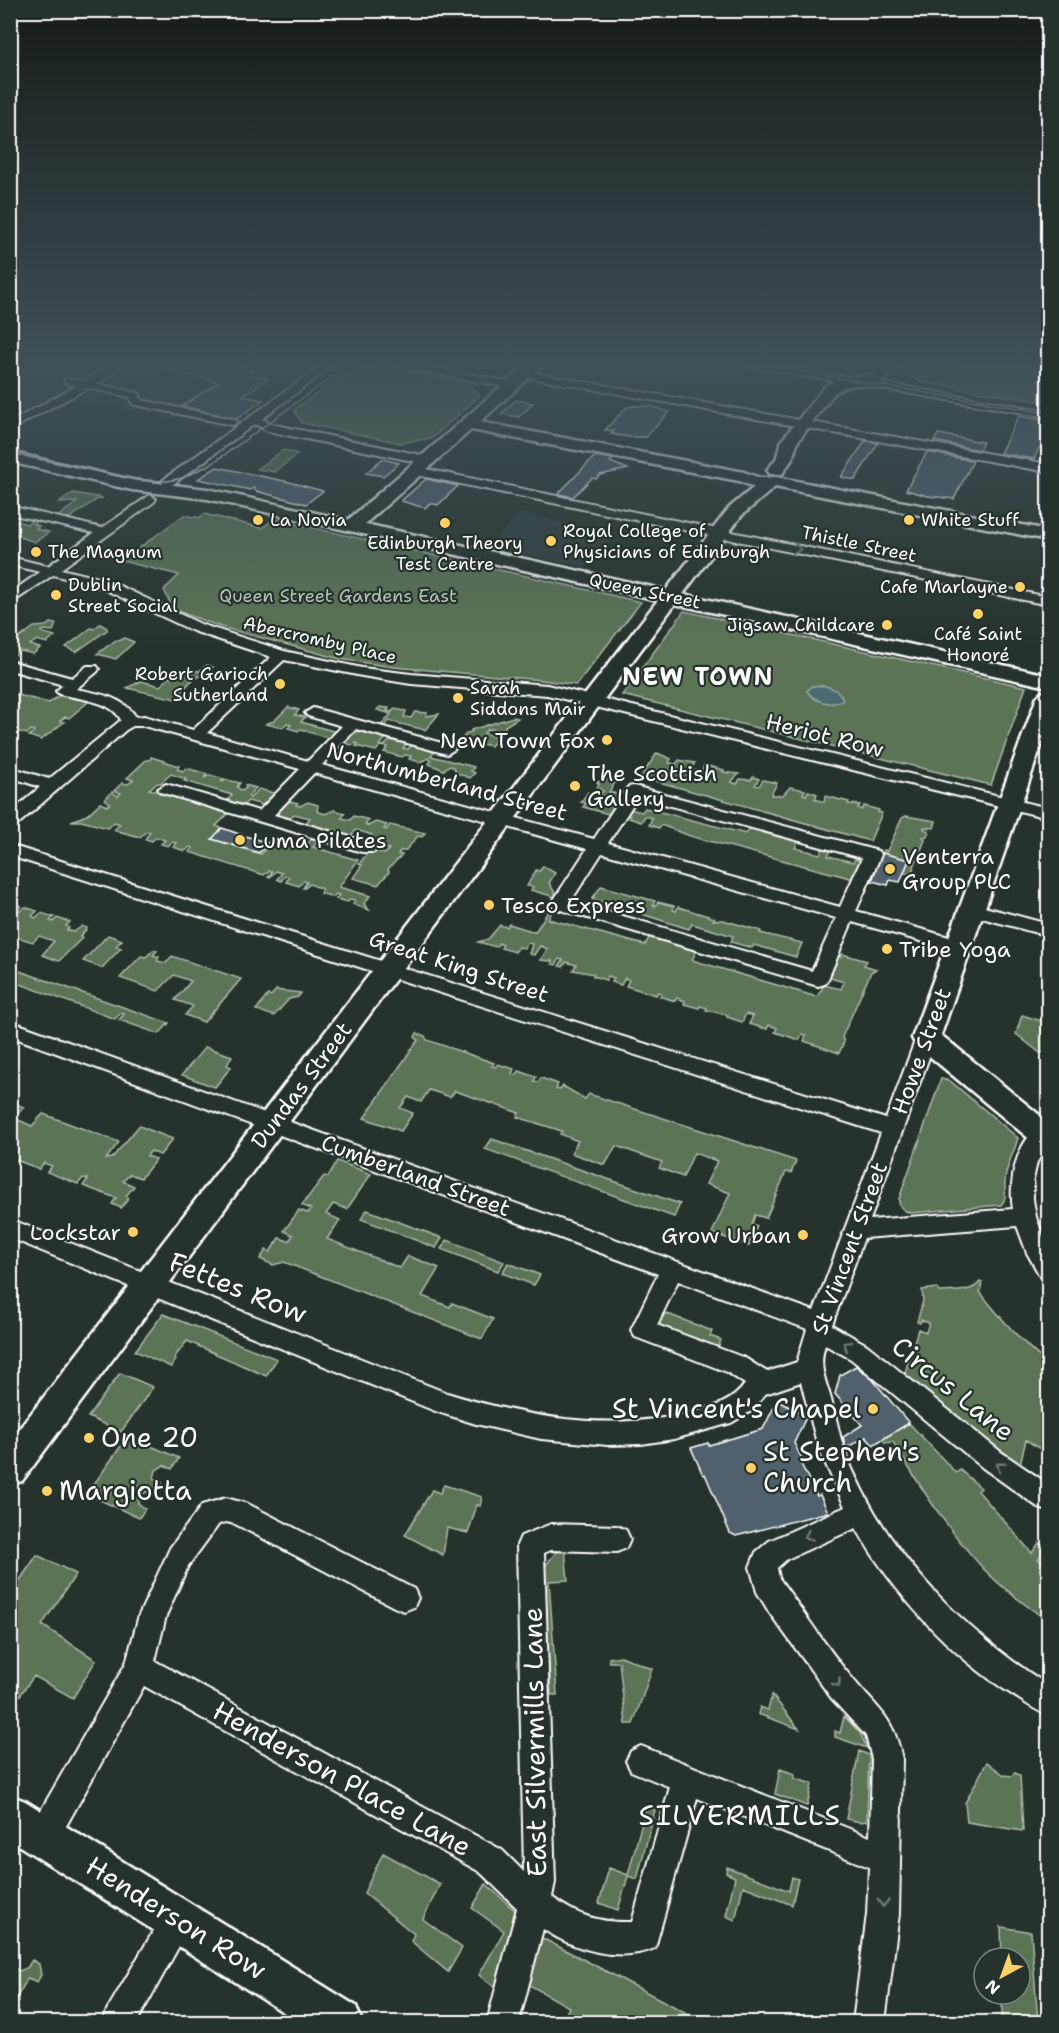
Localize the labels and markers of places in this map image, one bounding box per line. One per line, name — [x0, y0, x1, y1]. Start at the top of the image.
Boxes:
place label: La Novia — [270, 508, 347, 532]
place label: White Stuff — [921, 508, 1019, 532]
marker: La Novia — [251, 513, 265, 527]
marker: White Stuff — [902, 513, 916, 527]
marker: Edinburgh Theory Test Centre — [438, 516, 452, 530]
place label: Royal College of Physicians of Edinburgh — [563, 519, 770, 564]
place label: Edinburgh Theory Test Centre — [367, 531, 523, 576]
marker: Royal College of Physicians of Edinburgh — [544, 534, 558, 548]
place label: The Magnum — [48, 540, 162, 564]
marker: The Magnum — [29, 545, 43, 559]
place label: Dublin Street Social — [68, 573, 178, 618]
place label: Cafe Marlayne — [880, 575, 1008, 599]
marker: Cafe Marlayne — [1013, 580, 1027, 594]
marker: Dublin Street Social — [49, 588, 63, 602]
marker: Café Saint Honoré — [971, 607, 985, 621]
place label: Jigsaw Childcare — [727, 613, 875, 637]
marker: Jigsaw Childcare — [880, 618, 894, 632]
place label: Café Saint Honoré — [934, 622, 1022, 667]
place label: Robert Garioch Sutherland — [135, 662, 268, 707]
place label: Sarah Siddons Mair — [470, 676, 586, 721]
marker: Robert Garioch Sutherland — [273, 677, 287, 691]
marker: Sarah Siddons Mair — [451, 691, 465, 705]
place label: New Town Fox — [440, 726, 595, 755]
marker: New Town Fox — [600, 733, 614, 747]
place label: The Scottish Gallery — [587, 759, 717, 813]
marker: The Scottish Gallery — [568, 779, 582, 793]
place label: Luma Pilates — [252, 826, 387, 855]
marker: Luma Pilates — [233, 833, 247, 847]
place label: Venterra Group PLC — [902, 842, 1011, 896]
marker: Venterra Group PLC — [883, 862, 897, 876]
place label: Tesco Express — [501, 891, 646, 920]
marker: Tesco Express — [482, 898, 496, 912]
place label: Tribe Yoga — [899, 935, 1011, 964]
marker: Tribe Yoga — [880, 942, 894, 956]
place label: Lockstar — [30, 1218, 121, 1247]
place label: Grow Urban — [661, 1221, 791, 1250]
marker: Lockstar — [126, 1225, 140, 1239]
marker: Grow Urban — [796, 1228, 810, 1242]
place label: St Vincent's Chapel — [612, 1390, 861, 1427]
marker: St Vincent's Chapel — [866, 1402, 880, 1416]
place label: One 20 — [101, 1419, 198, 1456]
marker: One 20 — [82, 1431, 96, 1445]
place label: St Stephen's Church — [763, 1433, 920, 1501]
marker: St Stephen's Church — [744, 1461, 758, 1475]
place label: Margiotta — [59, 1472, 192, 1509]
marker: Margiotta — [40, 1484, 54, 1498]

